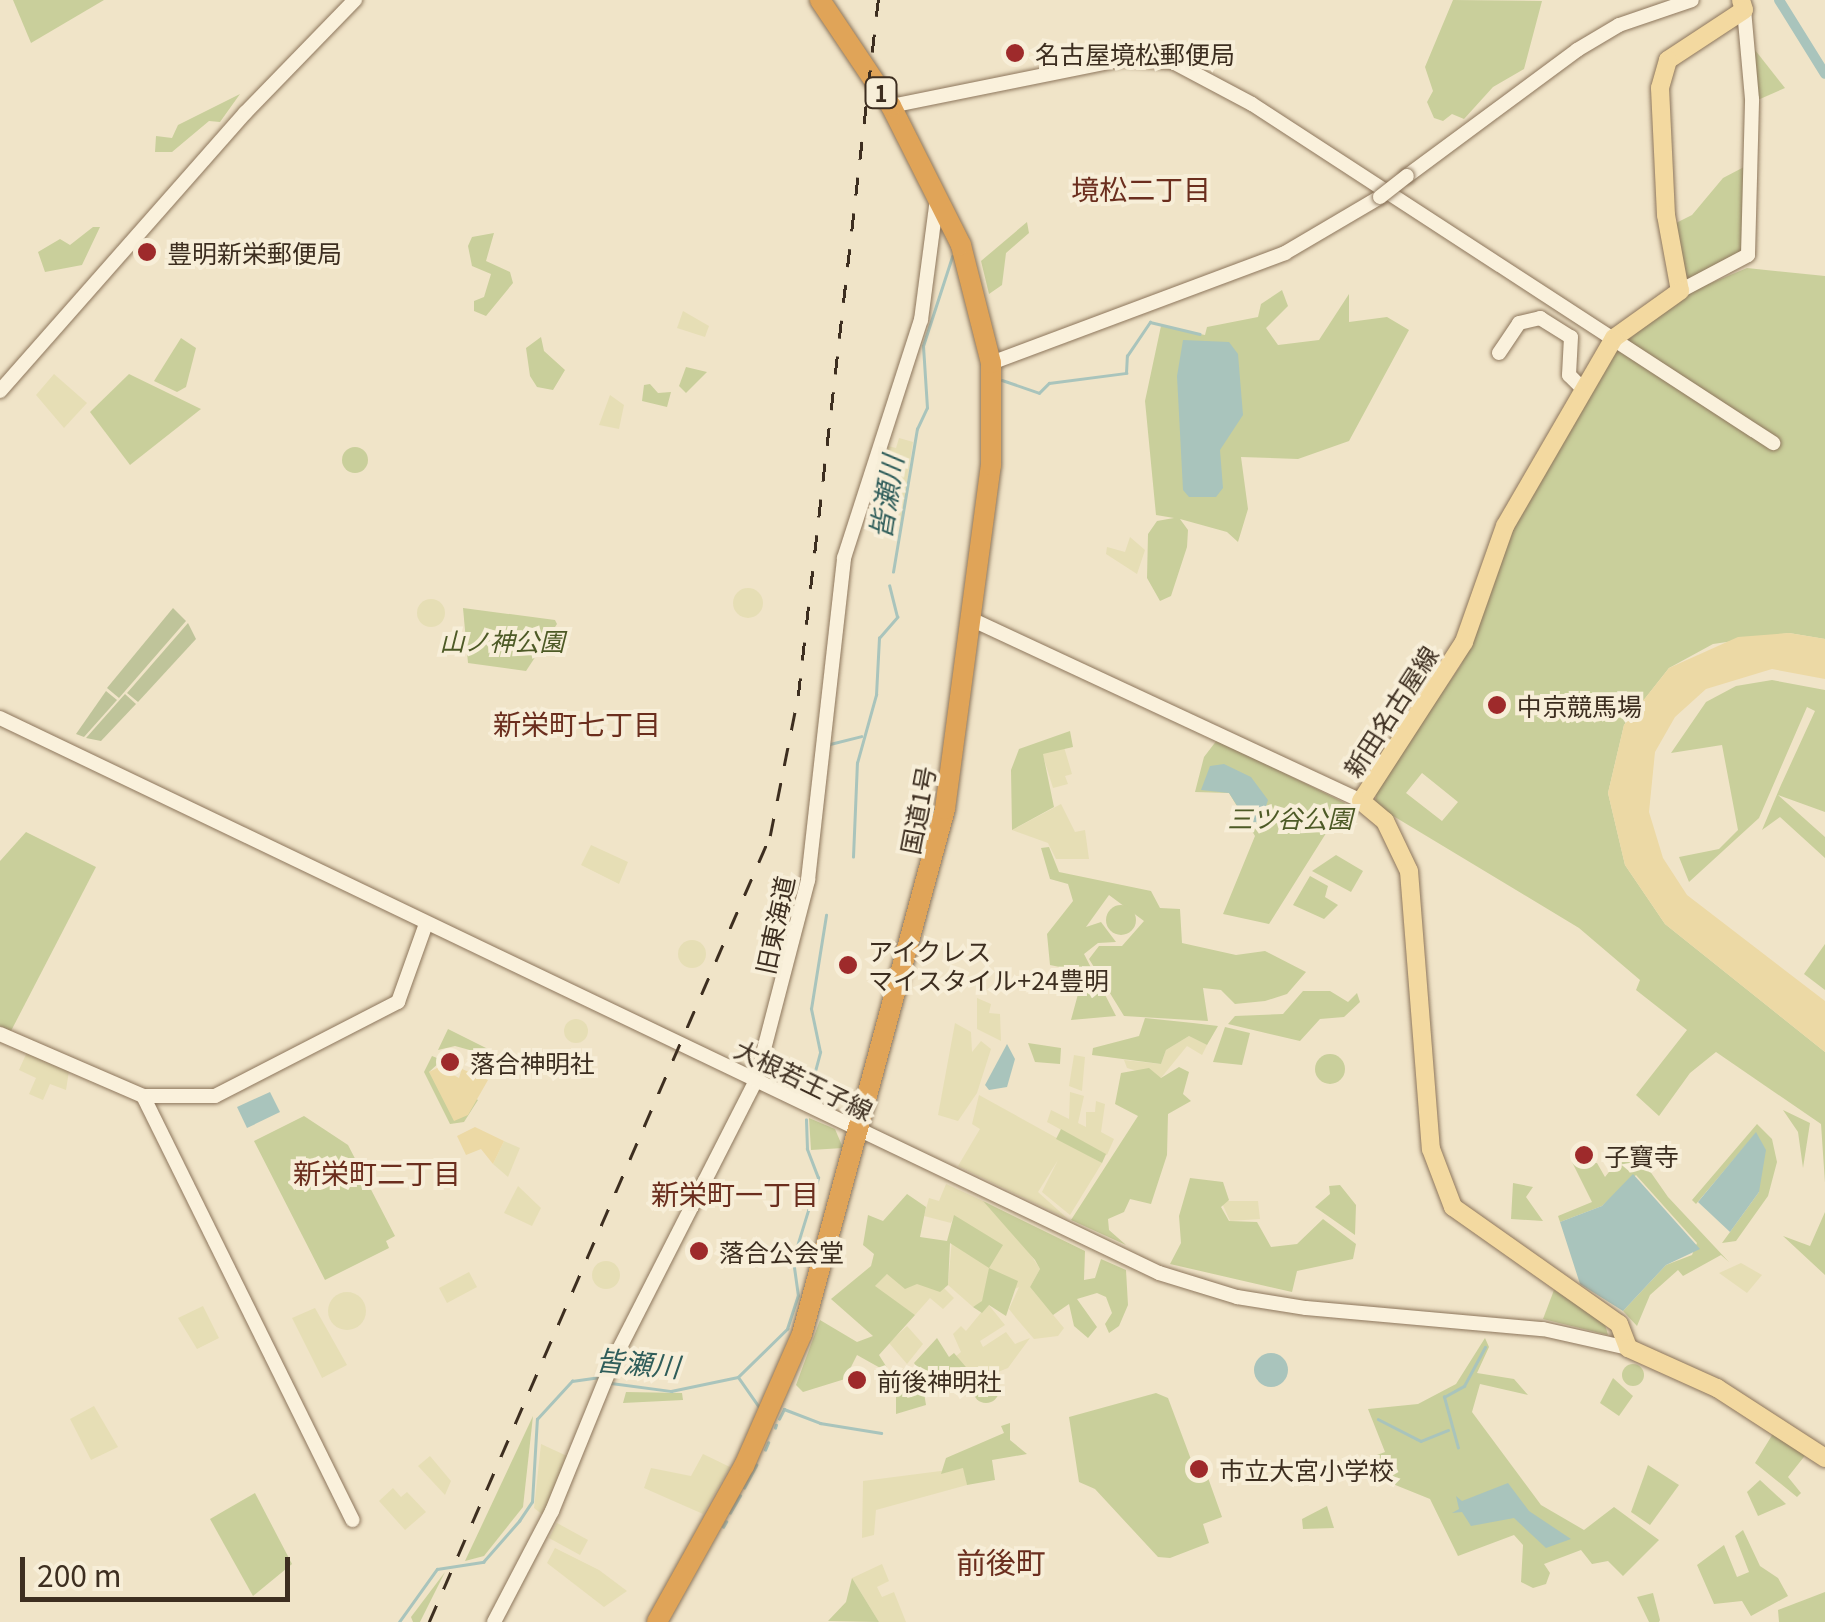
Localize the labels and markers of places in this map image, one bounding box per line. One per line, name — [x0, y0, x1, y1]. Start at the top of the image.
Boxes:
place label: 名古屋境松郵便局 — [1035, 38, 1235, 68]
marker: 名古屋境松郵便局 — [1004, 42, 1026, 64]
place label: 豊明新栄郵便局 — [167, 237, 342, 267]
marker: 豊明新栄郵便局 — [136, 241, 158, 263]
place label: 中京競馬場 — [1517, 690, 1642, 720]
marker: 中京競馬場 — [1486, 694, 1508, 716]
place label: アイクレス マイスタイル+24豊明 — [868, 936, 1110, 995]
marker: アイクレス マイスタイル+24豊明 — [837, 954, 859, 976]
place label: 落合神明社 — [470, 1047, 595, 1077]
marker: 落合神明社 — [439, 1051, 461, 1073]
place label: 子寶寺 — [1604, 1140, 1679, 1170]
marker: 子寶寺 — [1573, 1144, 1595, 1166]
place label: 落合公会堂 — [719, 1236, 844, 1266]
marker: 落合公会堂 — [688, 1240, 710, 1262]
place label: 前後神明社 — [877, 1365, 1002, 1395]
marker: 前後神明社 — [846, 1369, 868, 1391]
place label: 市立大宮小学校 — [1219, 1454, 1394, 1484]
marker: 市立大宮小学校 — [1188, 1458, 1210, 1480]

